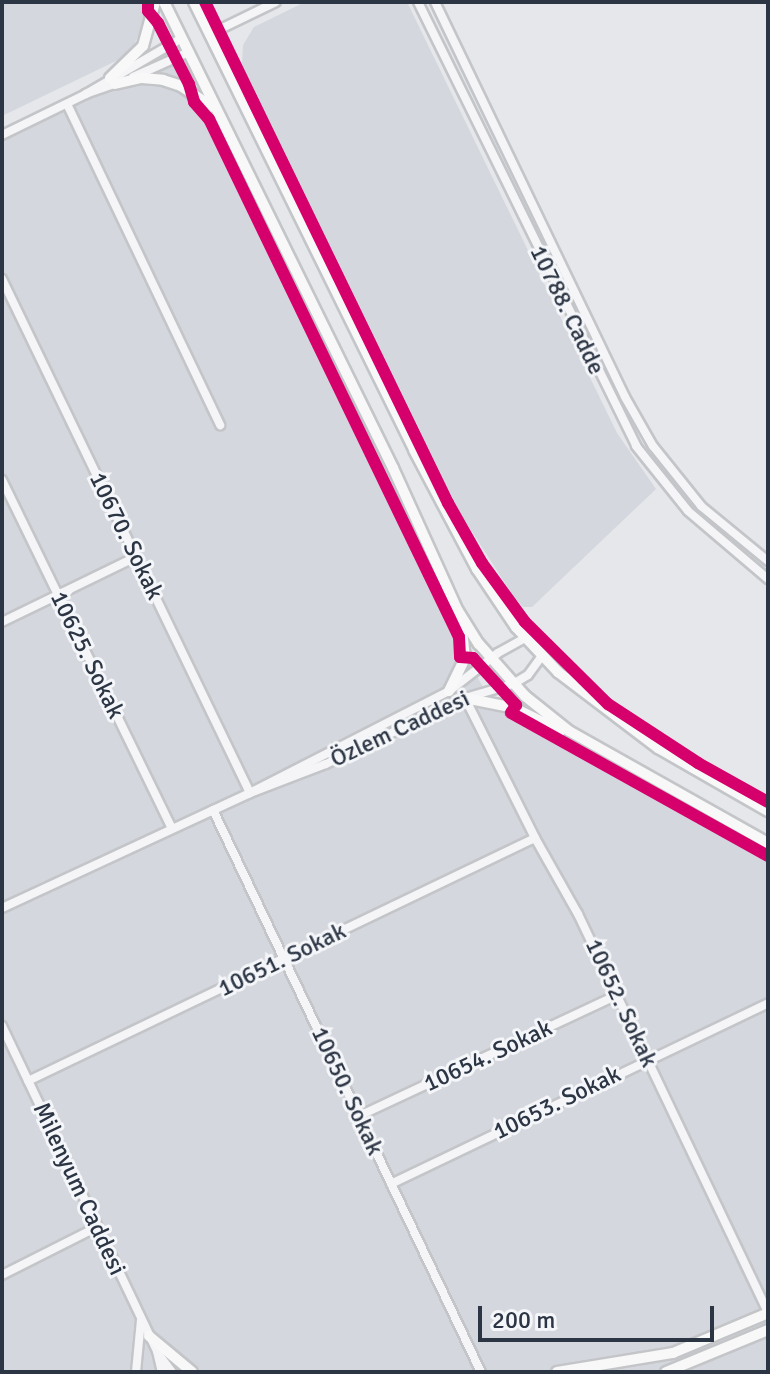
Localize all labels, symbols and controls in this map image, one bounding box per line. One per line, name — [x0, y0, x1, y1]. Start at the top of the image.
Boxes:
street label: 10788. Cadde — [523, 241, 611, 379]
street label: 10670. Sokak — [83, 467, 169, 605]
street label: 10625. Sokak — [44, 586, 130, 724]
street label: Özlem Caddesi — [326, 684, 474, 774]
street label: 10651. Sokak — [213, 917, 351, 1003]
street label: 10652. Sokak — [579, 934, 663, 1072]
street label: 10654. Sokak — [419, 1014, 557, 1098]
street label: 10650. Sokak — [305, 1022, 389, 1160]
street label: 10653. Sokak — [488, 1060, 626, 1146]
street label: Milenyum Caddesi — [26, 1098, 132, 1280]
scale bar — [482, 1290, 718, 1340]
text: 200 m — [492, 1305, 555, 1335]

